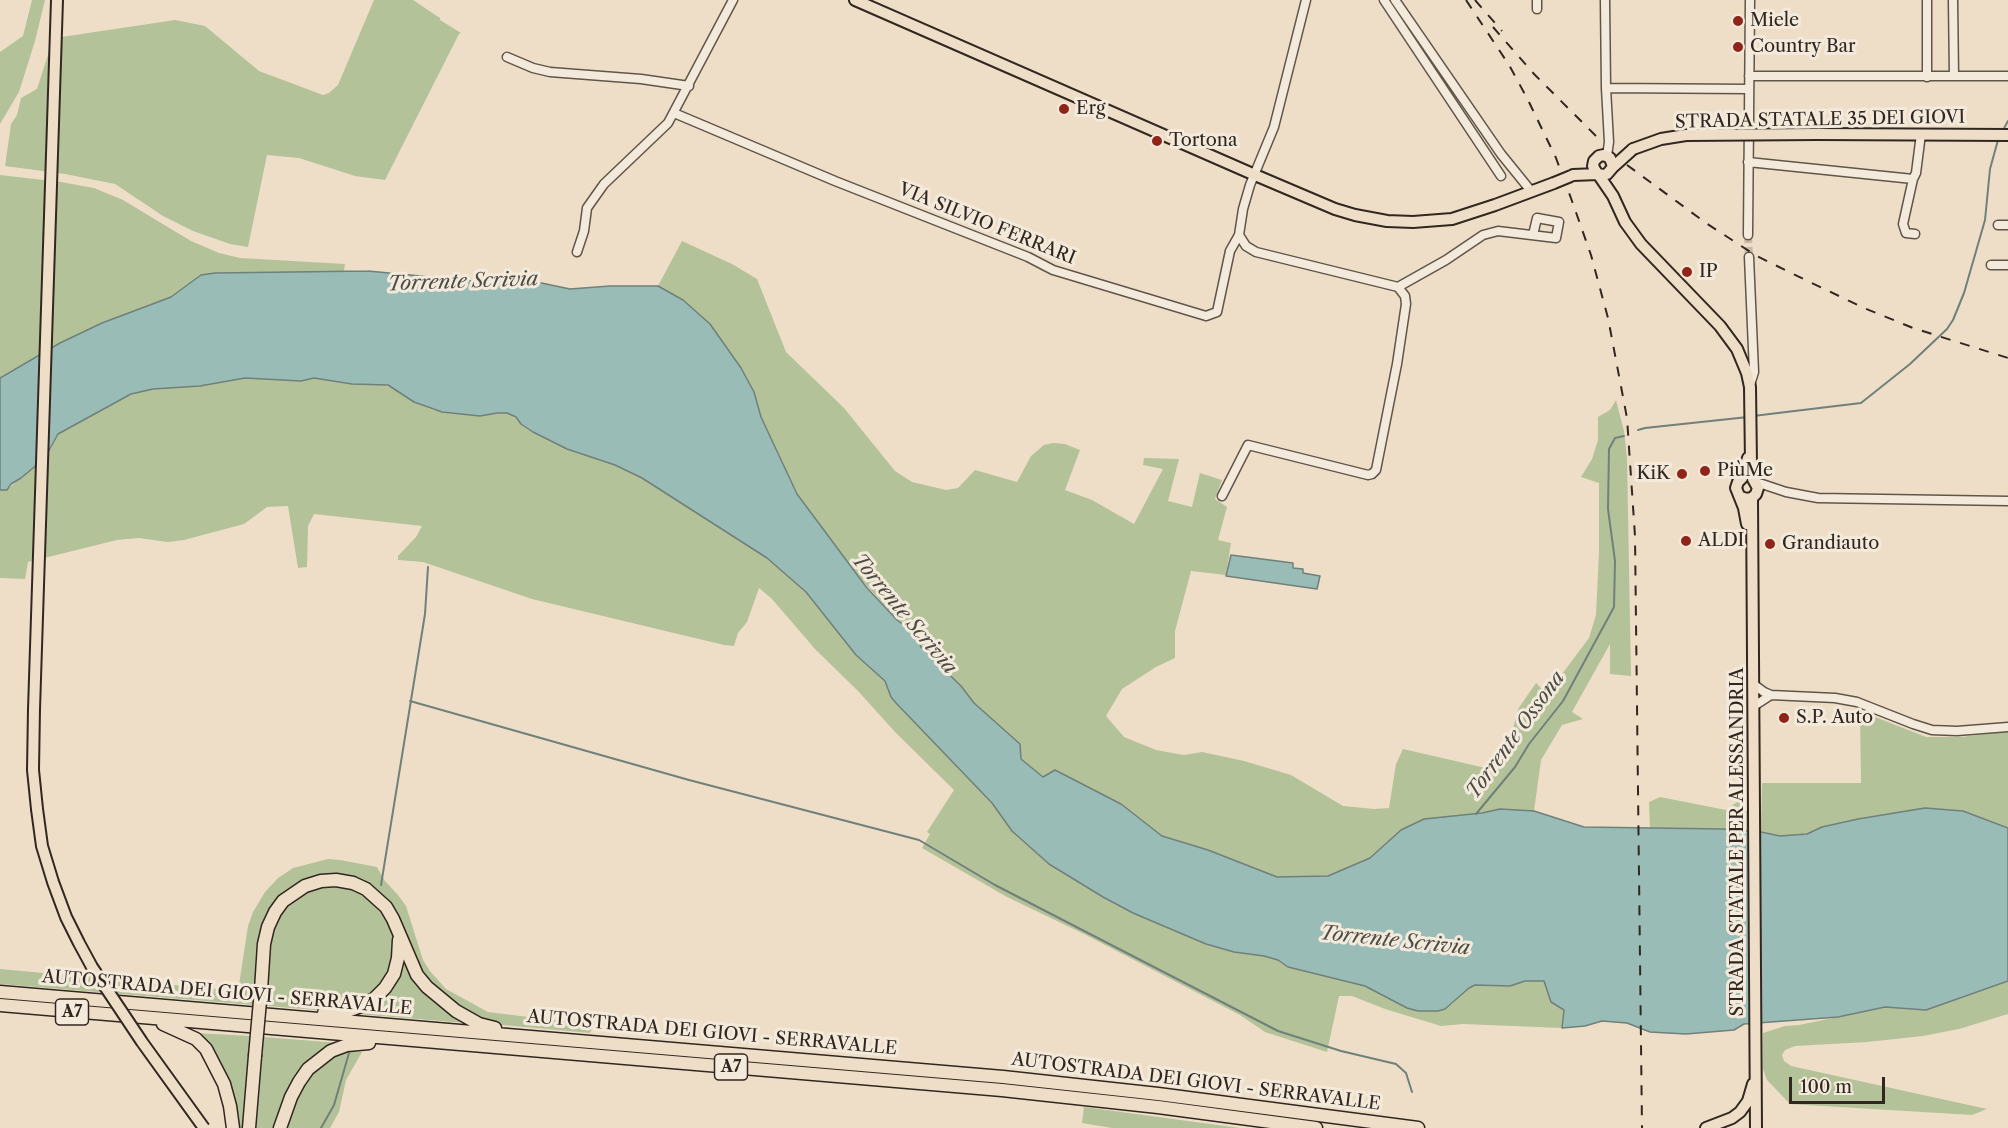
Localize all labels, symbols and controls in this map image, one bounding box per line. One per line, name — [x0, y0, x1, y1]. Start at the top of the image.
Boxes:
place label: Miele — [1750, 10, 1799, 32]
marker: Miele — [1731, 14, 1745, 28]
place label: Country Bar — [1750, 36, 1856, 58]
marker: Country Bar — [1731, 40, 1745, 54]
place label: Erg — [1076, 98, 1105, 120]
marker: Erg — [1057, 102, 1071, 116]
street label: STRADA STATALE 35 DEI GIOVI — [1675, 107, 1965, 133]
place label: Tortona — [1169, 130, 1238, 152]
marker: Tortona — [1150, 134, 1164, 148]
street label: VIA SILVIO FERRARI — [895, 179, 1079, 269]
place label: IP — [1699, 261, 1718, 283]
marker: IP — [1680, 265, 1694, 279]
water label: Torrente Scrivia — [387, 267, 539, 297]
place label: PiùMe — [1717, 460, 1773, 482]
place label: KiK — [1637, 463, 1670, 485]
marker: PiùMe — [1698, 464, 1712, 478]
marker: KiK — [1675, 467, 1689, 481]
place label: ALDI — [1698, 530, 1744, 552]
place label: Grandiauto — [1782, 533, 1879, 555]
marker: ALDI — [1679, 534, 1693, 548]
marker: Grandiauto — [1763, 537, 1777, 551]
water label: Torrente Scrivia — [847, 549, 961, 679]
water label: Torrente Ossona — [1462, 667, 1570, 803]
street label: STRADA STATALE PER ALESSANDRIA — [1727, 667, 1749, 1017]
place label: S.P. Auto — [1796, 707, 1873, 729]
marker: S.P. Auto — [1777, 711, 1791, 725]
water label: Torrente Scrivia — [1319, 921, 1471, 961]
street label: AUTOSTRADA DEI GIOVI - SERRAVALLE — [41, 966, 413, 1020]
road number: A7 — [56, 999, 88, 1025]
street label: AUTOSTRADA DEI GIOVI - SERRAVALLE — [526, 1006, 898, 1060]
street label: AUTOSTRADA DEI GIOVI - SERRAVALLE — [1010, 1049, 1382, 1115]
road number: A7 — [714, 1054, 748, 1080]
scale bar — [1792, 1065, 1888, 1103]
text: 100 m — [1800, 1076, 1852, 1098]

